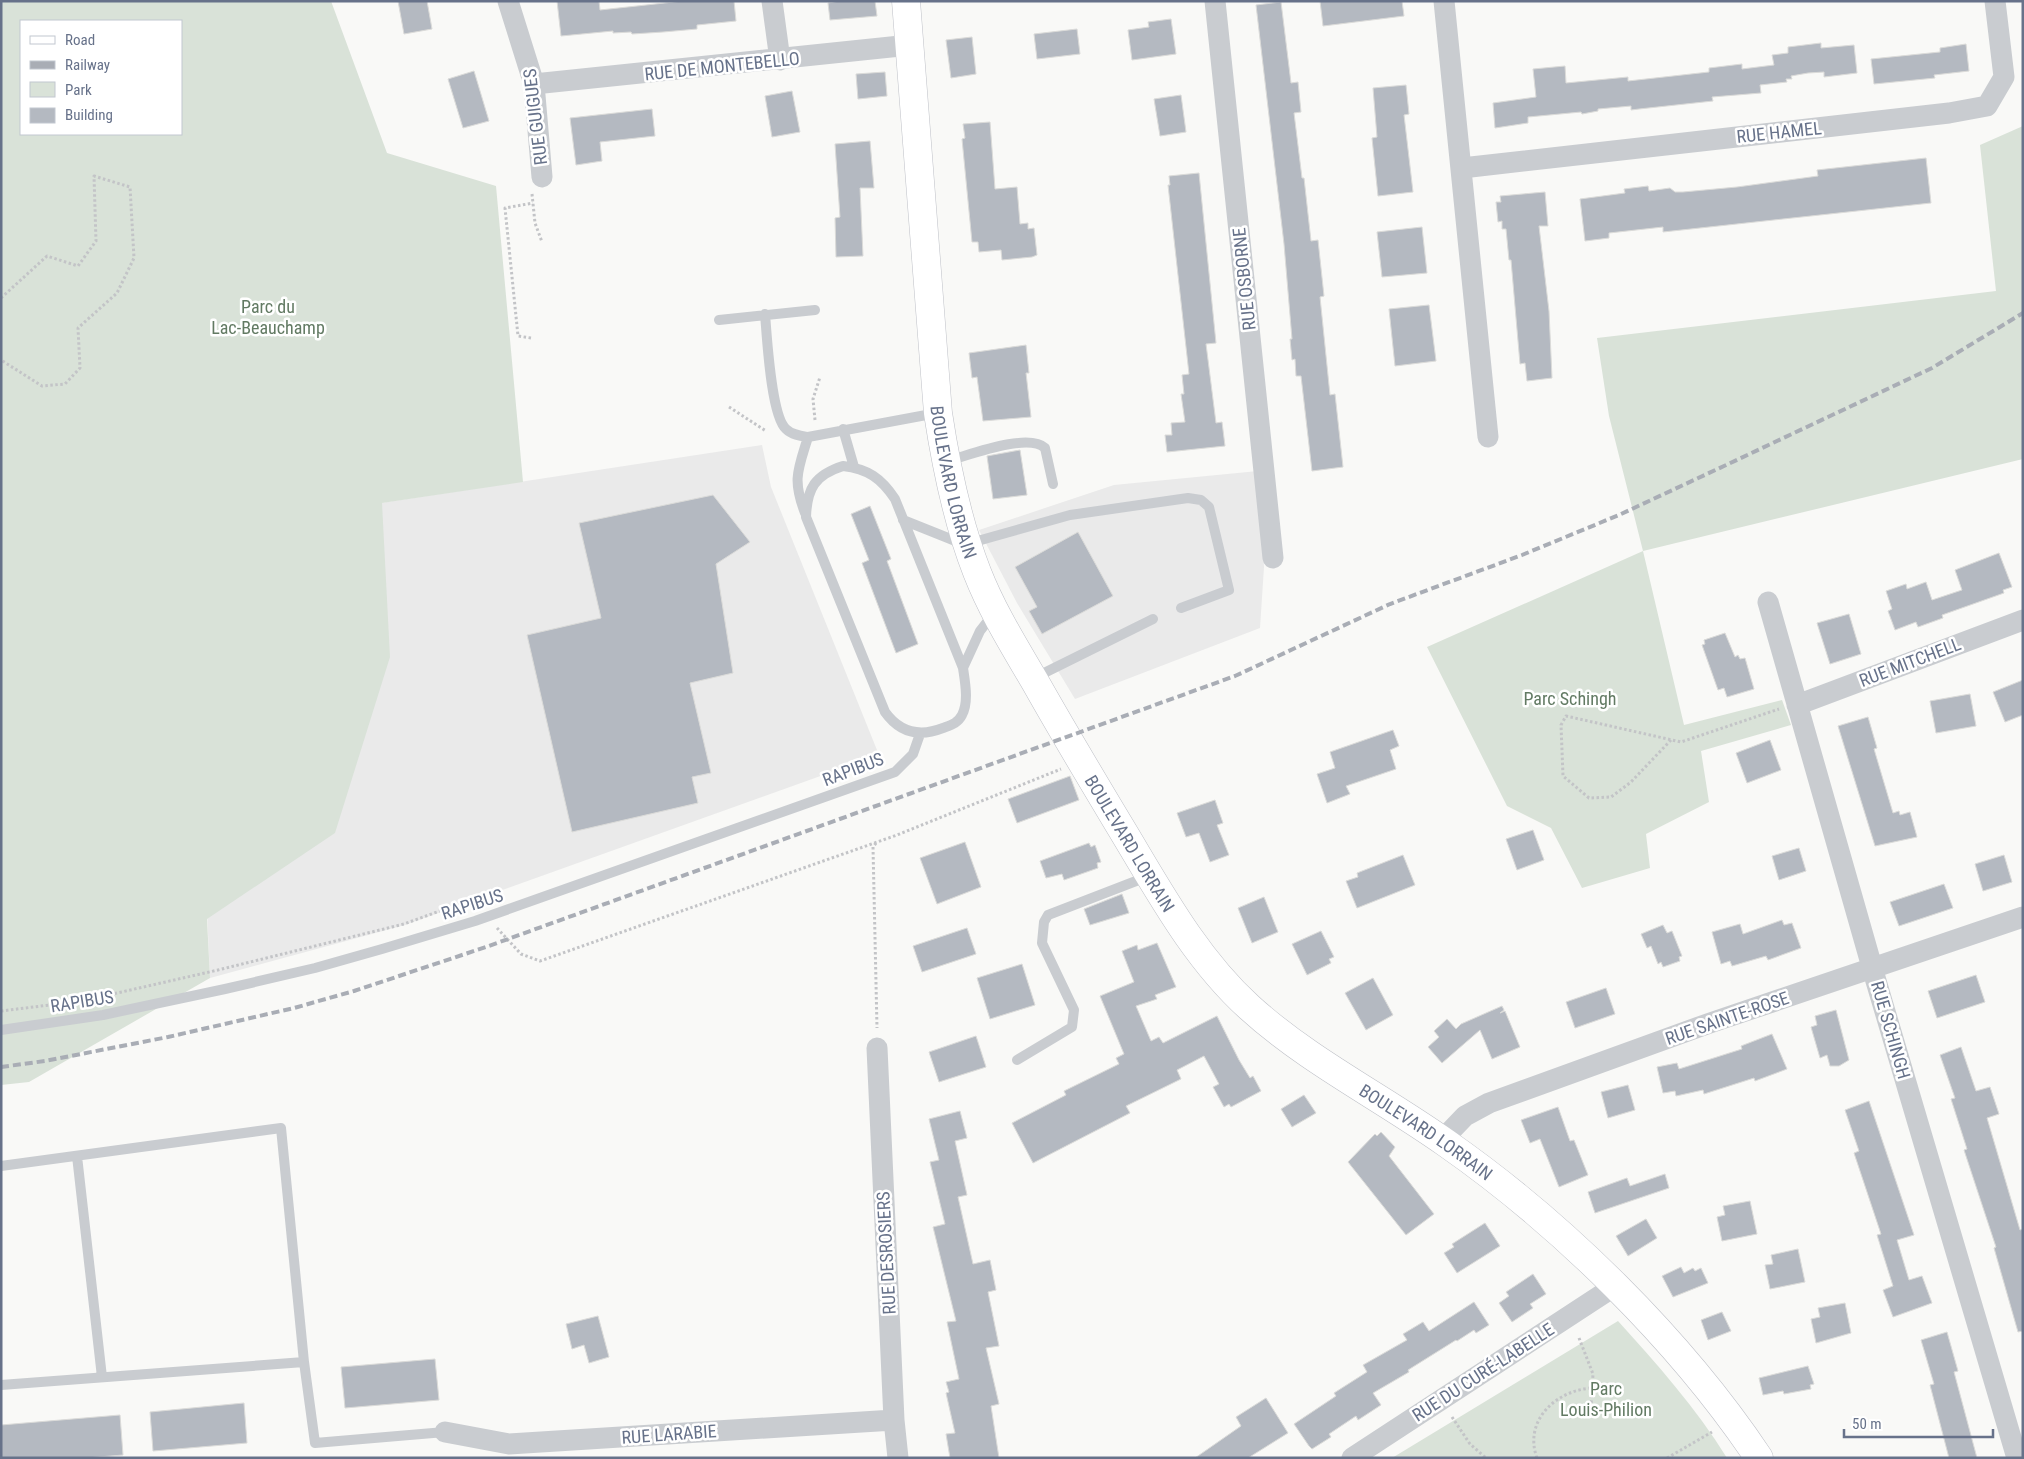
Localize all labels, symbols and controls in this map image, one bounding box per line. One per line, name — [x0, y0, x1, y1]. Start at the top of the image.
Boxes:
legend — [20, 20, 182, 135]
text: Road — [65, 31, 95, 49]
street label: RUE DE MONTEBELLO — [643, 47, 801, 85]
text: Railway — [65, 56, 110, 74]
street label: RUE GUIGUES — [519, 68, 551, 166]
text: Park — [65, 81, 92, 99]
text: Building — [65, 106, 113, 124]
street label: RUE HAMEL — [1735, 117, 1823, 147]
street label: RUE OSBORNE — [1228, 227, 1260, 331]
park label: Parc du Lac-Beauchamp — [211, 296, 325, 338]
street label: BOULEVARD LORRAIN — [927, 405, 982, 561]
street label: RUE MITCHELL — [1856, 633, 1964, 691]
park label: Parc Schingh — [1523, 688, 1617, 709]
street label: RAPIBUS — [820, 748, 886, 790]
street label: BOULEVARD LORRAIN — [1081, 771, 1180, 916]
street label: RAPIBUS — [438, 884, 506, 924]
street label: RUE SCHINGH — [1867, 979, 1915, 1081]
street label: RAPIBUS — [49, 986, 115, 1016]
street label: RUE SAINTE-ROSE — [1662, 987, 1792, 1049]
street label: BOULEVARD LORRAIN — [1356, 1079, 1497, 1184]
street label: RUE DESROSIERS — [872, 1191, 900, 1315]
street label: RUE DU CURÉ-LABELLE — [1408, 1318, 1558, 1426]
park label: Parc Louis-Philion — [1560, 1378, 1652, 1420]
scale bar — [1844, 1406, 1993, 1438]
text: 50 m — [1852, 1415, 1882, 1433]
street label: RUE LARABIE — [621, 1420, 717, 1448]

